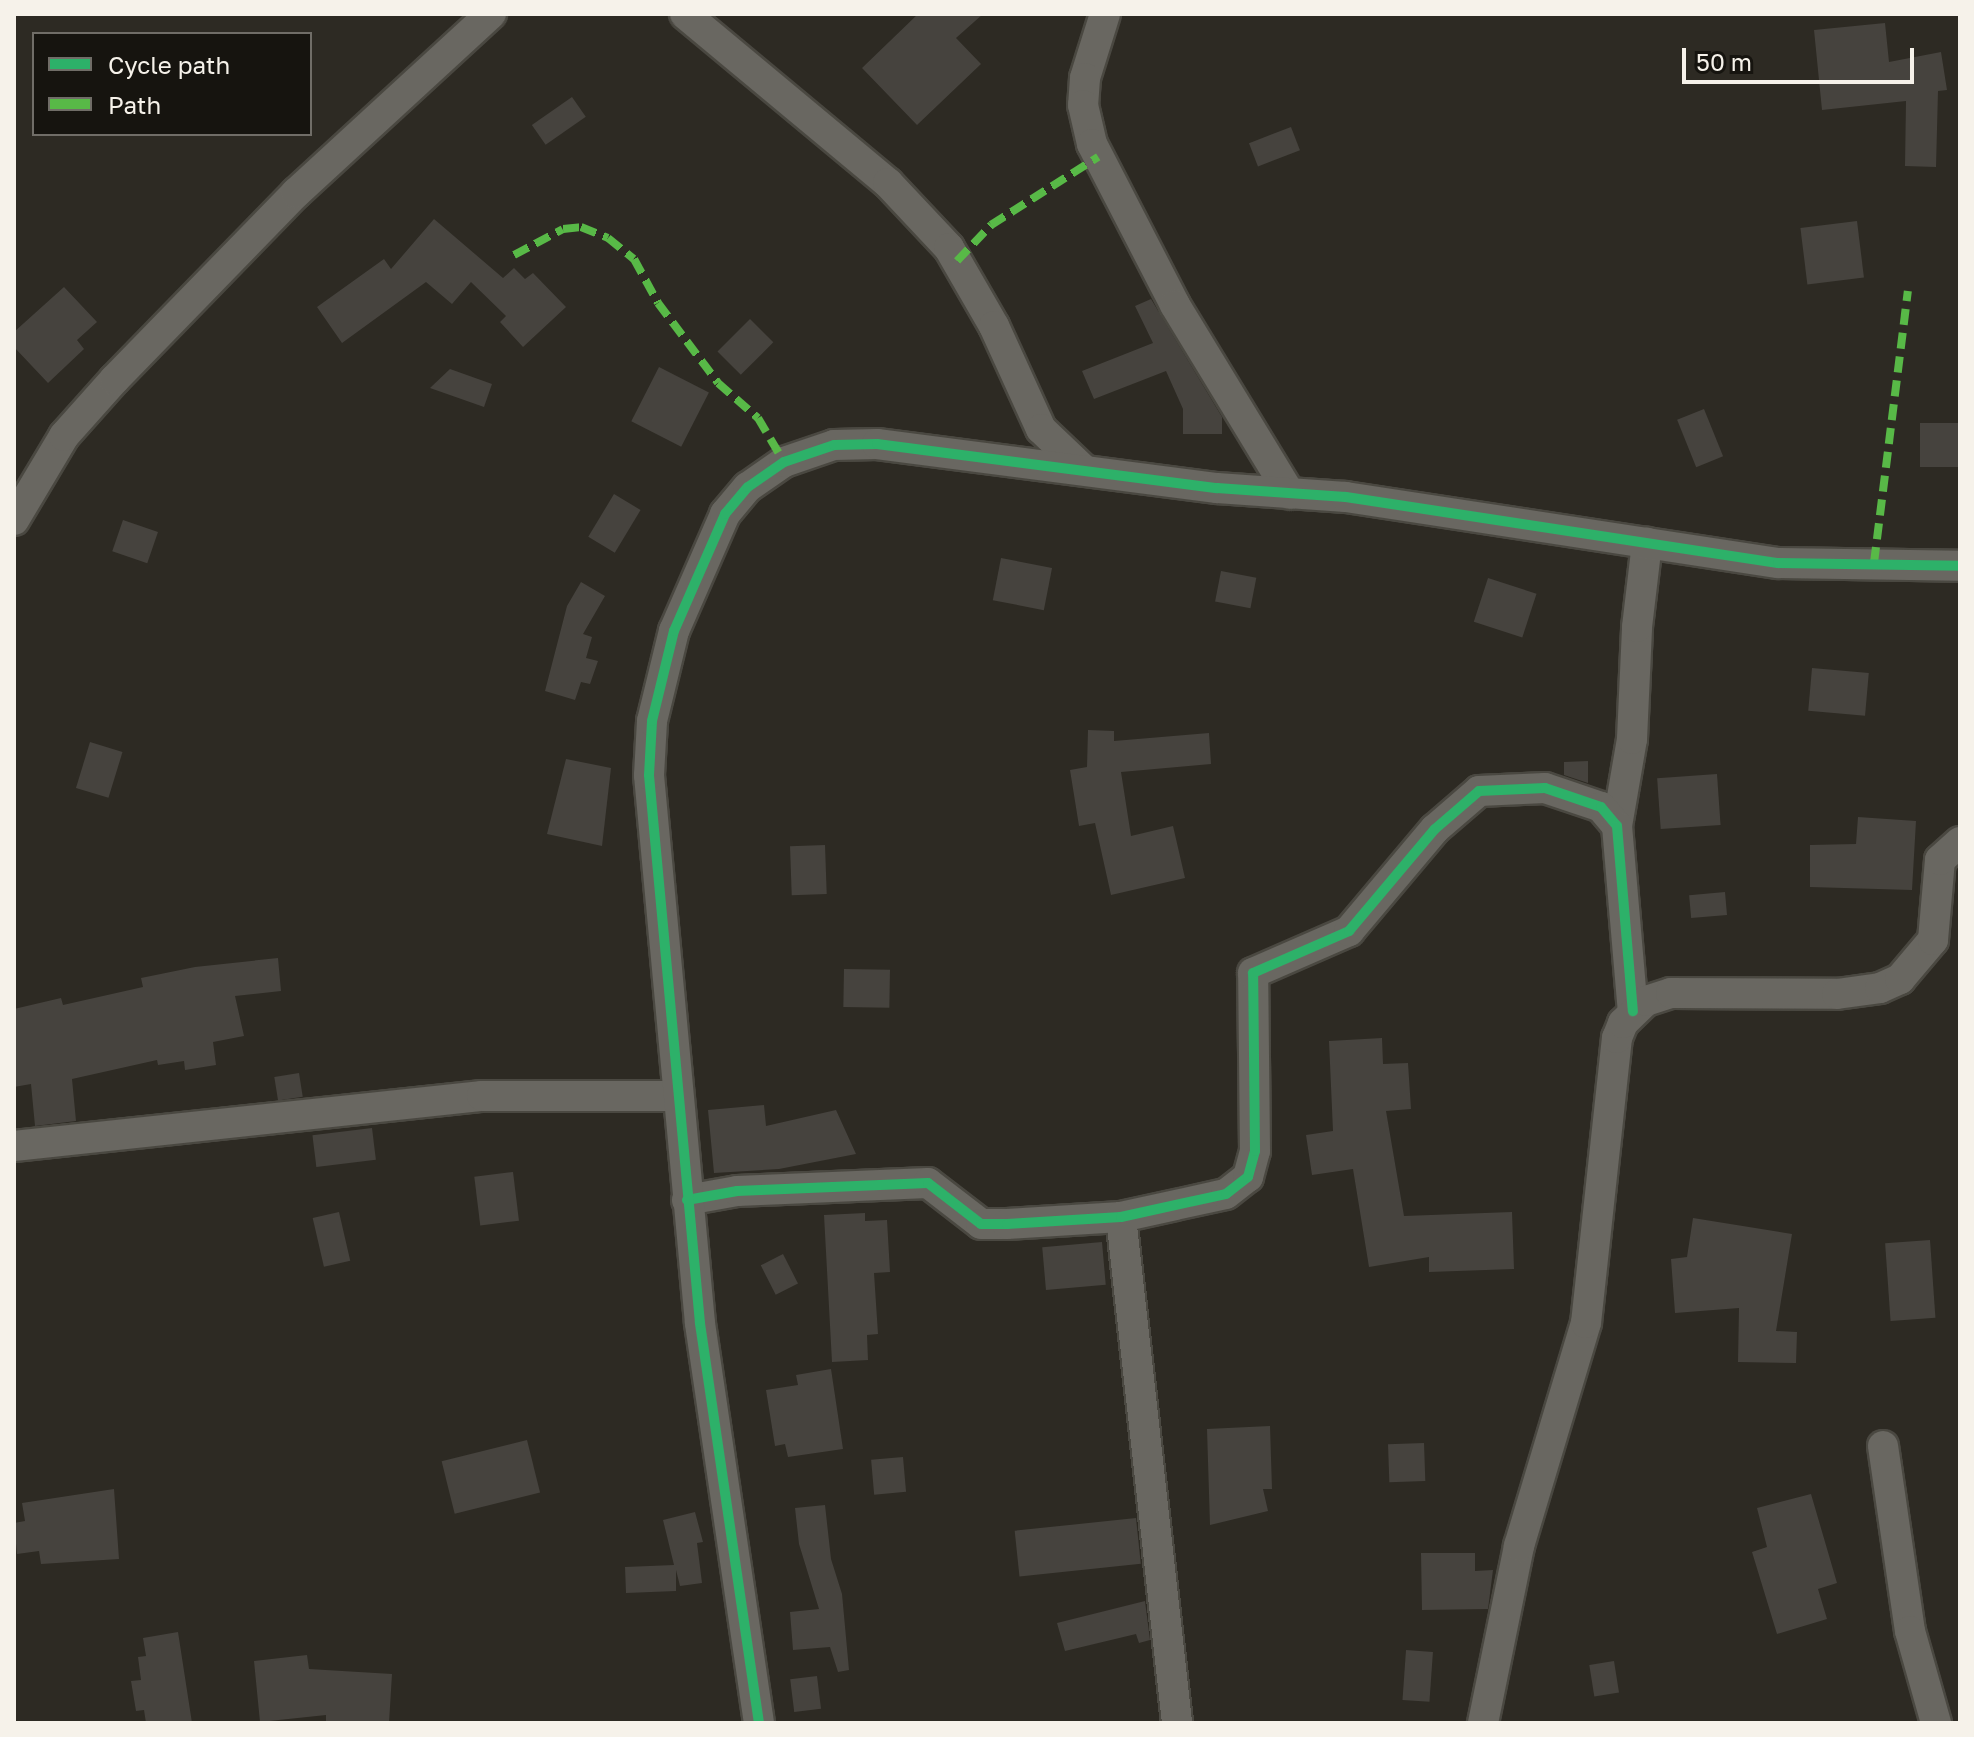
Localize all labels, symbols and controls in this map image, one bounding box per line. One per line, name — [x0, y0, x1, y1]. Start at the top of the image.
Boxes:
legend — [32, 32, 312, 136]
scale bar — [1686, 32, 1918, 82]
text: 50 m — [1696, 47, 1752, 76]
text: Cycle path — [108, 50, 230, 79]
text: Path — [108, 90, 161, 119]

